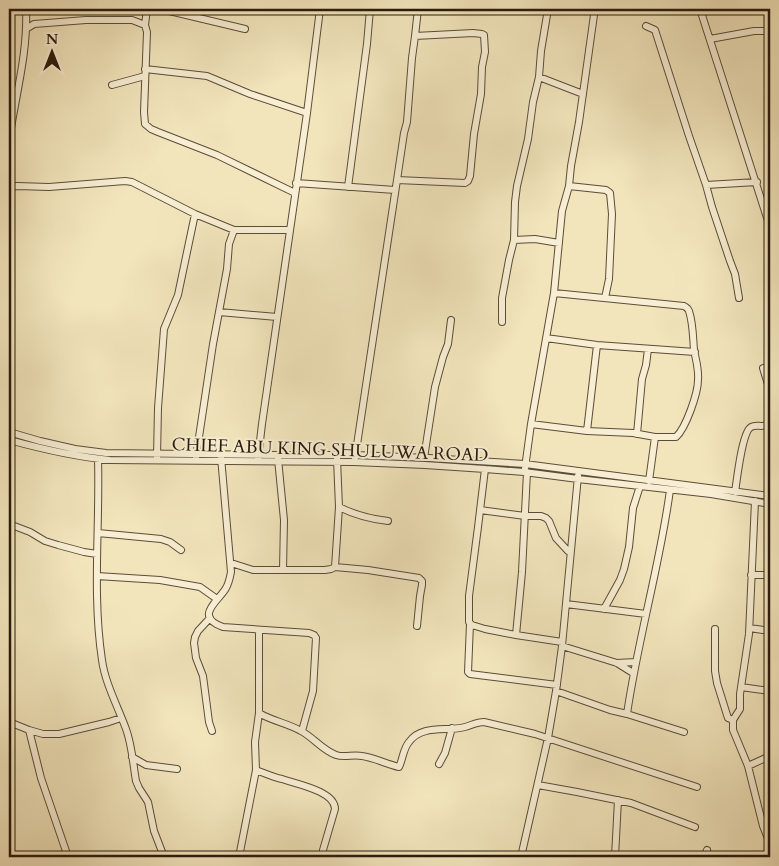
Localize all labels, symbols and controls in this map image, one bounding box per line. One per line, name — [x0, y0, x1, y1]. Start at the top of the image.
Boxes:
north arrow — [28, 28, 78, 78]
text: N — [46, 30, 58, 49]
street label: CHIEF ABU KING SHULUWA ROAD — [171, 432, 489, 468]

